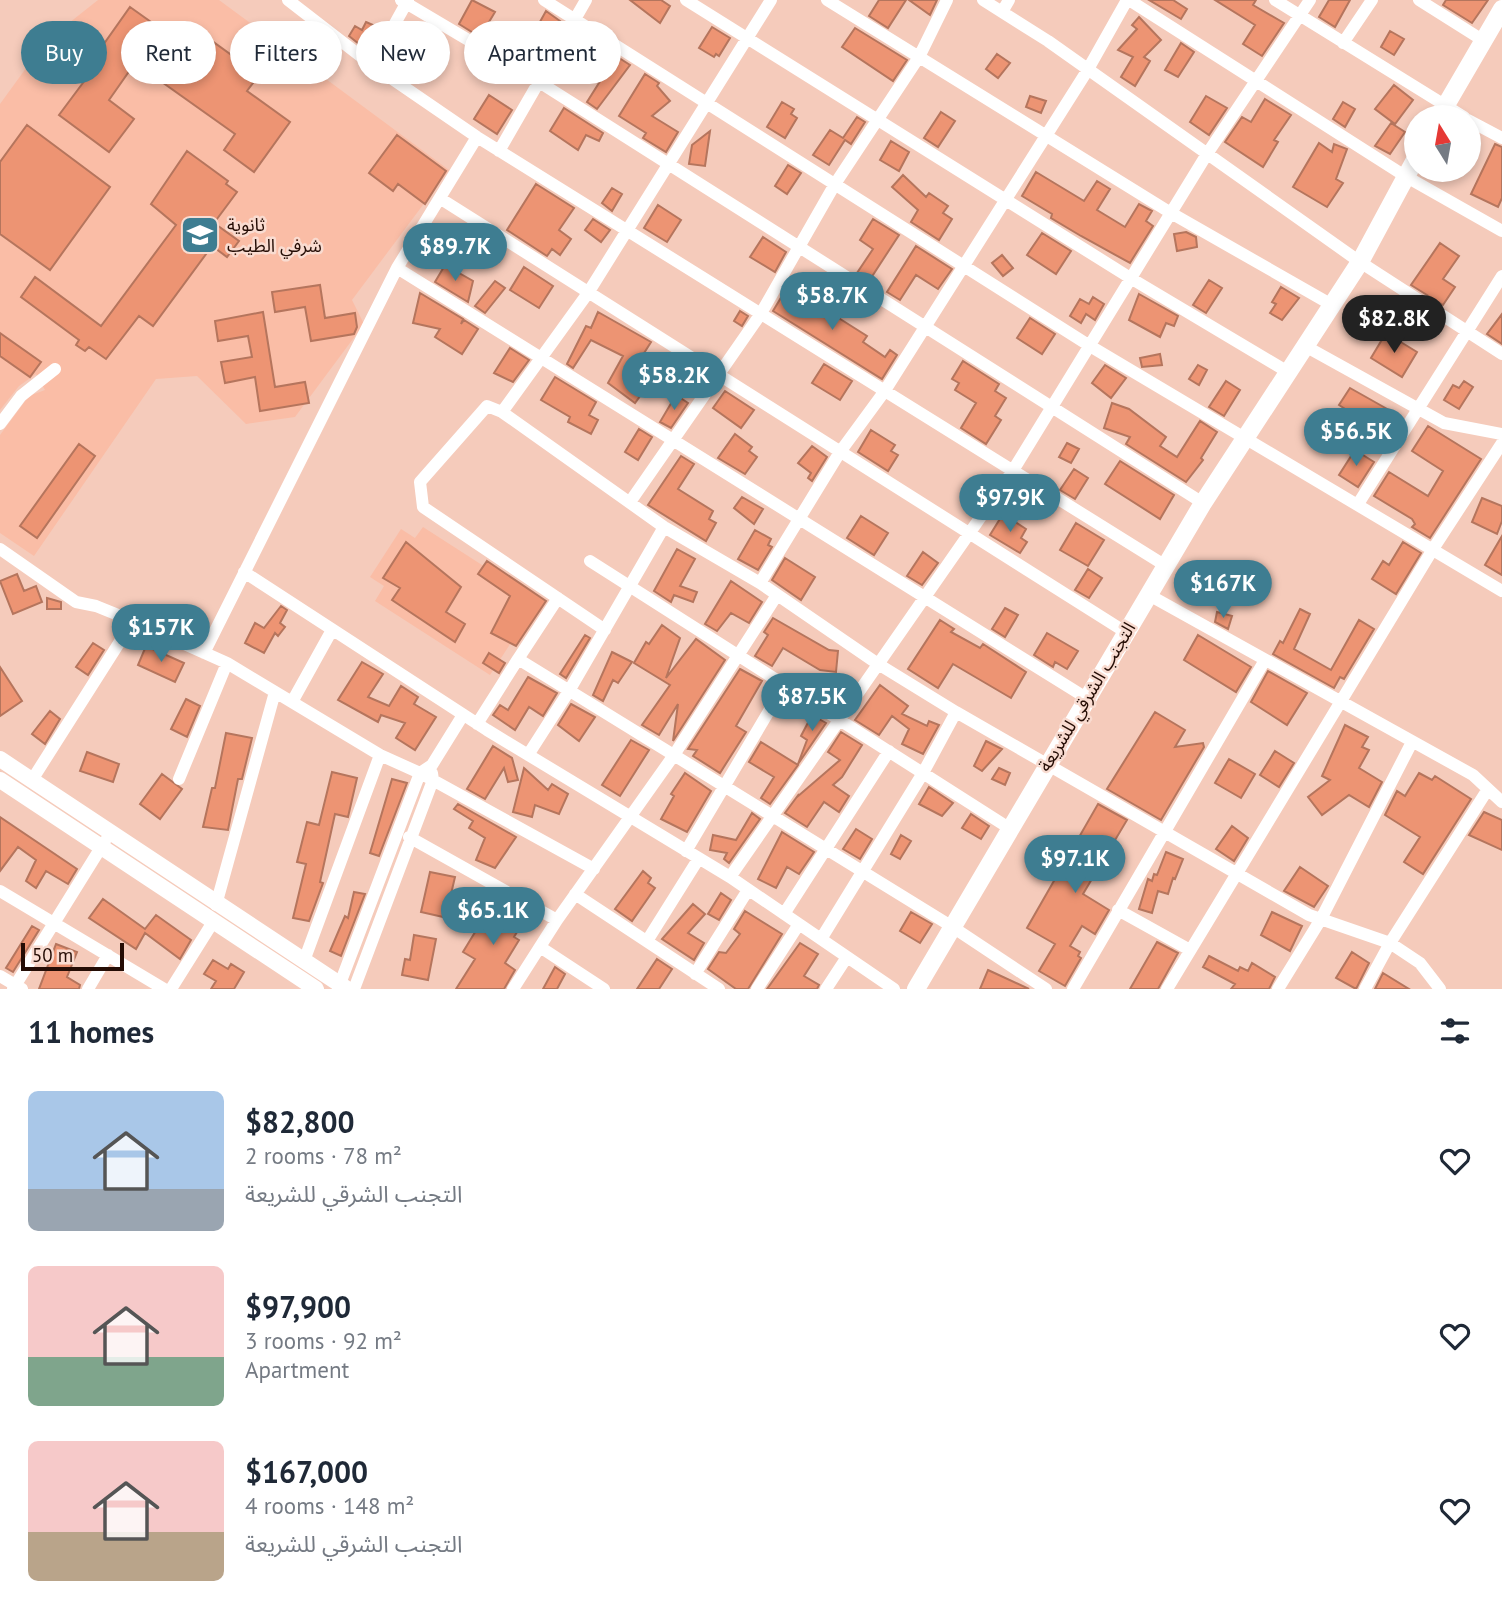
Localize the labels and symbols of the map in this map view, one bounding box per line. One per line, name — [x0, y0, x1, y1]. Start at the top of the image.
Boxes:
north arrow — [1404, 105, 1480, 182]
place label: ثانوية شرفي الطيب — [227, 213, 322, 259]
school or university icon: ثانوية شرفي الطيب — [179, 214, 221, 256]
pin: $89.7K — [398, 224, 512, 283]
pin: $58.7K — [775, 272, 889, 332]
pin: $82.8K — [1337, 296, 1451, 355]
pin: $58.2K — [617, 352, 731, 412]
pin: $56.5K — [1299, 408, 1413, 468]
pin: $97.9K — [953, 475, 1067, 534]
pin: $167K — [1174, 560, 1272, 620]
pin: $157K — [112, 604, 210, 664]
street label: التجنب الشرقي للشريعة — [1033, 618, 1142, 777]
pin: $87.5K — [755, 674, 869, 733]
pin: $97.1K — [1018, 836, 1132, 895]
pin: $65.1K — [436, 888, 550, 947]
scale bar — [21, 940, 124, 972]

